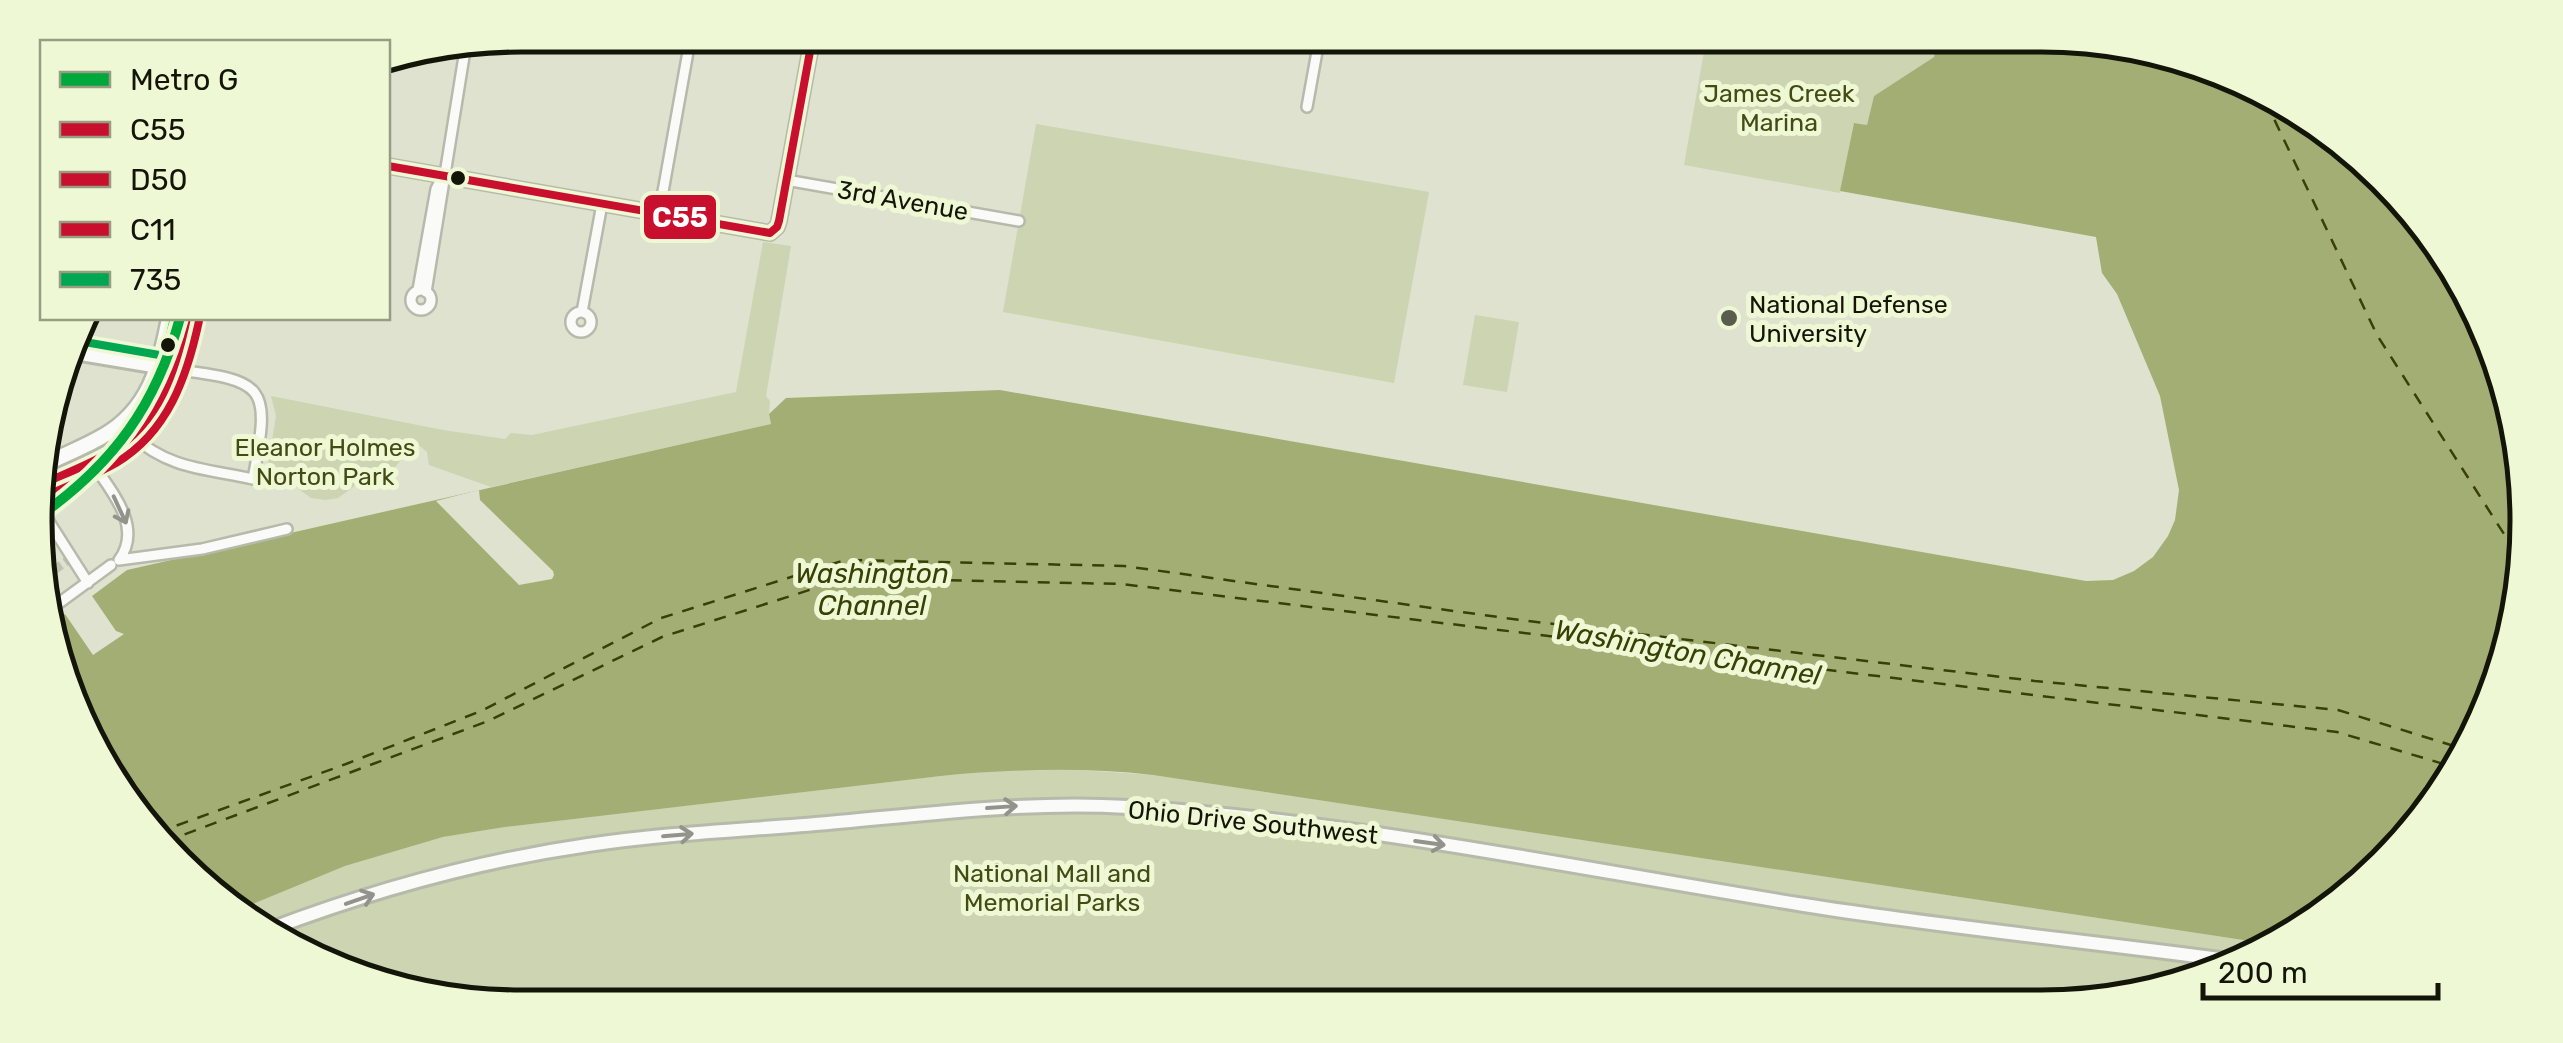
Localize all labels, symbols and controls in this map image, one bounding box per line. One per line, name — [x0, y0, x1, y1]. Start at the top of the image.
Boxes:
legend — [40, 40, 390, 320]
text: Metro G — [130, 62, 238, 98]
park label: James Creek Marina — [1703, 79, 1855, 137]
text: C55 — [130, 112, 186, 148]
text: D50 — [130, 162, 188, 198]
unlabelled marker — [448, 168, 468, 188]
street label: 3rd Avenue — [835, 175, 971, 226]
line badge: C55 — [642, 193, 718, 241]
text: C55 — [652, 201, 708, 234]
text: C11 — [130, 212, 176, 248]
text: 735 — [130, 262, 181, 298]
place label: National Defense University — [1749, 290, 1948, 348]
marker: National Defense University — [1718, 307, 1740, 329]
unlabelled marker — [158, 335, 178, 355]
park label: Eleanor Holmes Norton Park — [235, 433, 415, 491]
one-way arrow — [111, 494, 130, 524]
water label: Washington Channel — [795, 557, 949, 622]
water label: Washington Channel — [1552, 613, 1825, 692]
street label: Ohio Drive Southwest — [1127, 795, 1379, 850]
one-way arrow — [985, 797, 1018, 816]
one-way arrow — [662, 825, 694, 844]
one-way arrow — [1413, 834, 1445, 852]
park label: National Mall and Memorial Parks — [953, 859, 1151, 917]
one-way arrow — [344, 888, 376, 906]
scale bar — [2203, 938, 2438, 1000]
text: 200 m — [2218, 955, 2308, 991]

